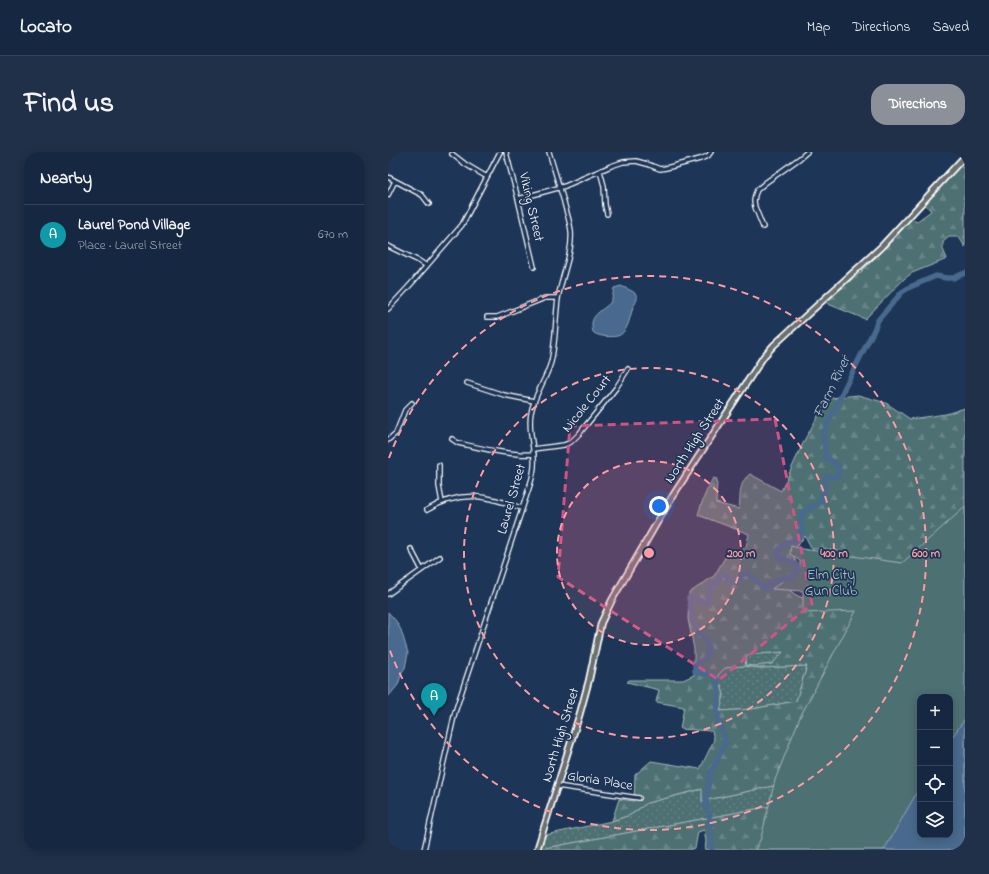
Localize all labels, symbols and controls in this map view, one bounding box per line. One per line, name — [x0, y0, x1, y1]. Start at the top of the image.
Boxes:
text: Locato — [20, 14, 72, 41]
text: Map — [807, 17, 830, 38]
text: Directions — [852, 17, 910, 38]
text: Saved — [932, 17, 969, 38]
text: Find us — [24, 84, 114, 125]
button: Directions — [871, 84, 965, 125]
text: Nearby — [40, 166, 92, 191]
street label: Viking Street — [512, 169, 549, 244]
text: Laurel Pond Village — [78, 214, 190, 236]
text: A — [49, 225, 57, 244]
text: 670 m — [318, 225, 348, 244]
text: Place · Laurel Street — [78, 236, 182, 255]
water label: Farm River — [808, 350, 857, 422]
street label: Nicole Court — [557, 370, 617, 437]
street label: North High Street — [660, 394, 731, 488]
street label: Laurel Street — [492, 461, 532, 537]
your location — [649, 496, 669, 516]
text: 200 m — [726, 545, 756, 563]
text: 400 m — [819, 545, 848, 563]
text: 600 m — [911, 545, 941, 563]
centre of rings — [642, 546, 656, 560]
park label: Elm City Gun Club — [805, 565, 858, 602]
pin: A — [421, 683, 447, 716]
street label: North High Street — [537, 685, 586, 785]
map controls — [917, 694, 953, 838]
button: + — [917, 694, 953, 730]
button: − — [917, 730, 953, 766]
street label: Gloria Place — [566, 765, 635, 797]
button: locate — [917, 766, 953, 802]
button: layers — [917, 802, 953, 838]

